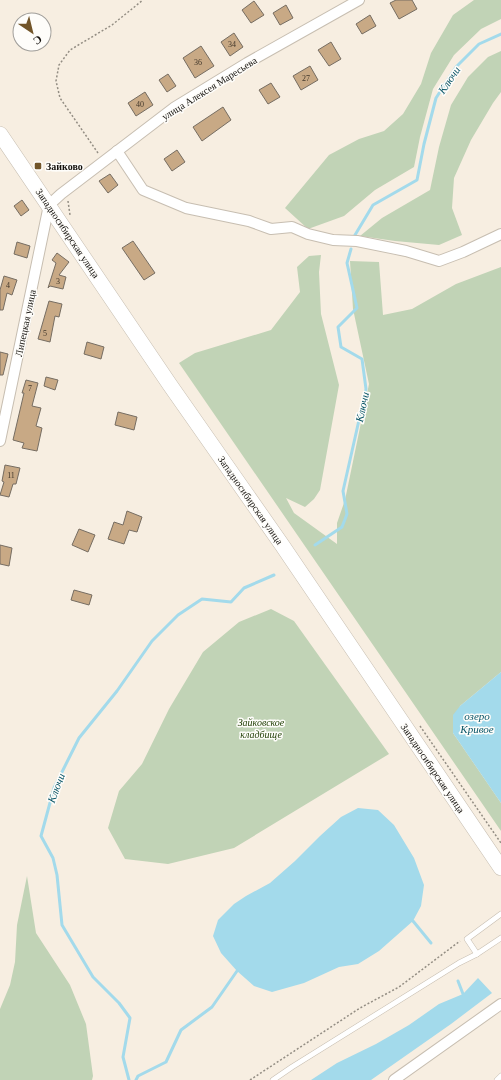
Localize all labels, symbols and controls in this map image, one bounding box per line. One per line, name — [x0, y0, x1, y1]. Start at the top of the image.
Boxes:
north arrow — [12, 12, 52, 52]
text: С — [31, 33, 44, 47]
house number: 34 — [228, 40, 236, 49]
street label: улица Алексея Маресьева — [160, 54, 259, 122]
house number: 36 — [194, 58, 202, 67]
water label: Ключи — [435, 64, 463, 97]
house number: 27 — [302, 74, 310, 83]
house number: 40 — [136, 100, 144, 109]
marker: Зайково — [33, 161, 43, 171]
place label: Зайково — [46, 161, 83, 172]
street label: Западносибирская улица — [34, 187, 102, 281]
house number: 3 — [56, 277, 60, 286]
house number: 4 — [6, 281, 10, 290]
street label: Липецкая улица — [13, 288, 38, 358]
house number: 5 — [43, 329, 47, 338]
house number: 7 — [28, 384, 32, 393]
water label: Ключи — [353, 390, 371, 424]
street label: Западносибирская улица — [216, 454, 286, 547]
house number: 11 — [7, 471, 15, 480]
water label: озеро Кривое — [459, 710, 494, 735]
park label: Зайковское кладбище — [238, 717, 285, 740]
street label: Западносибирская улица — [399, 722, 467, 816]
water label: Ключи — [45, 771, 67, 805]

